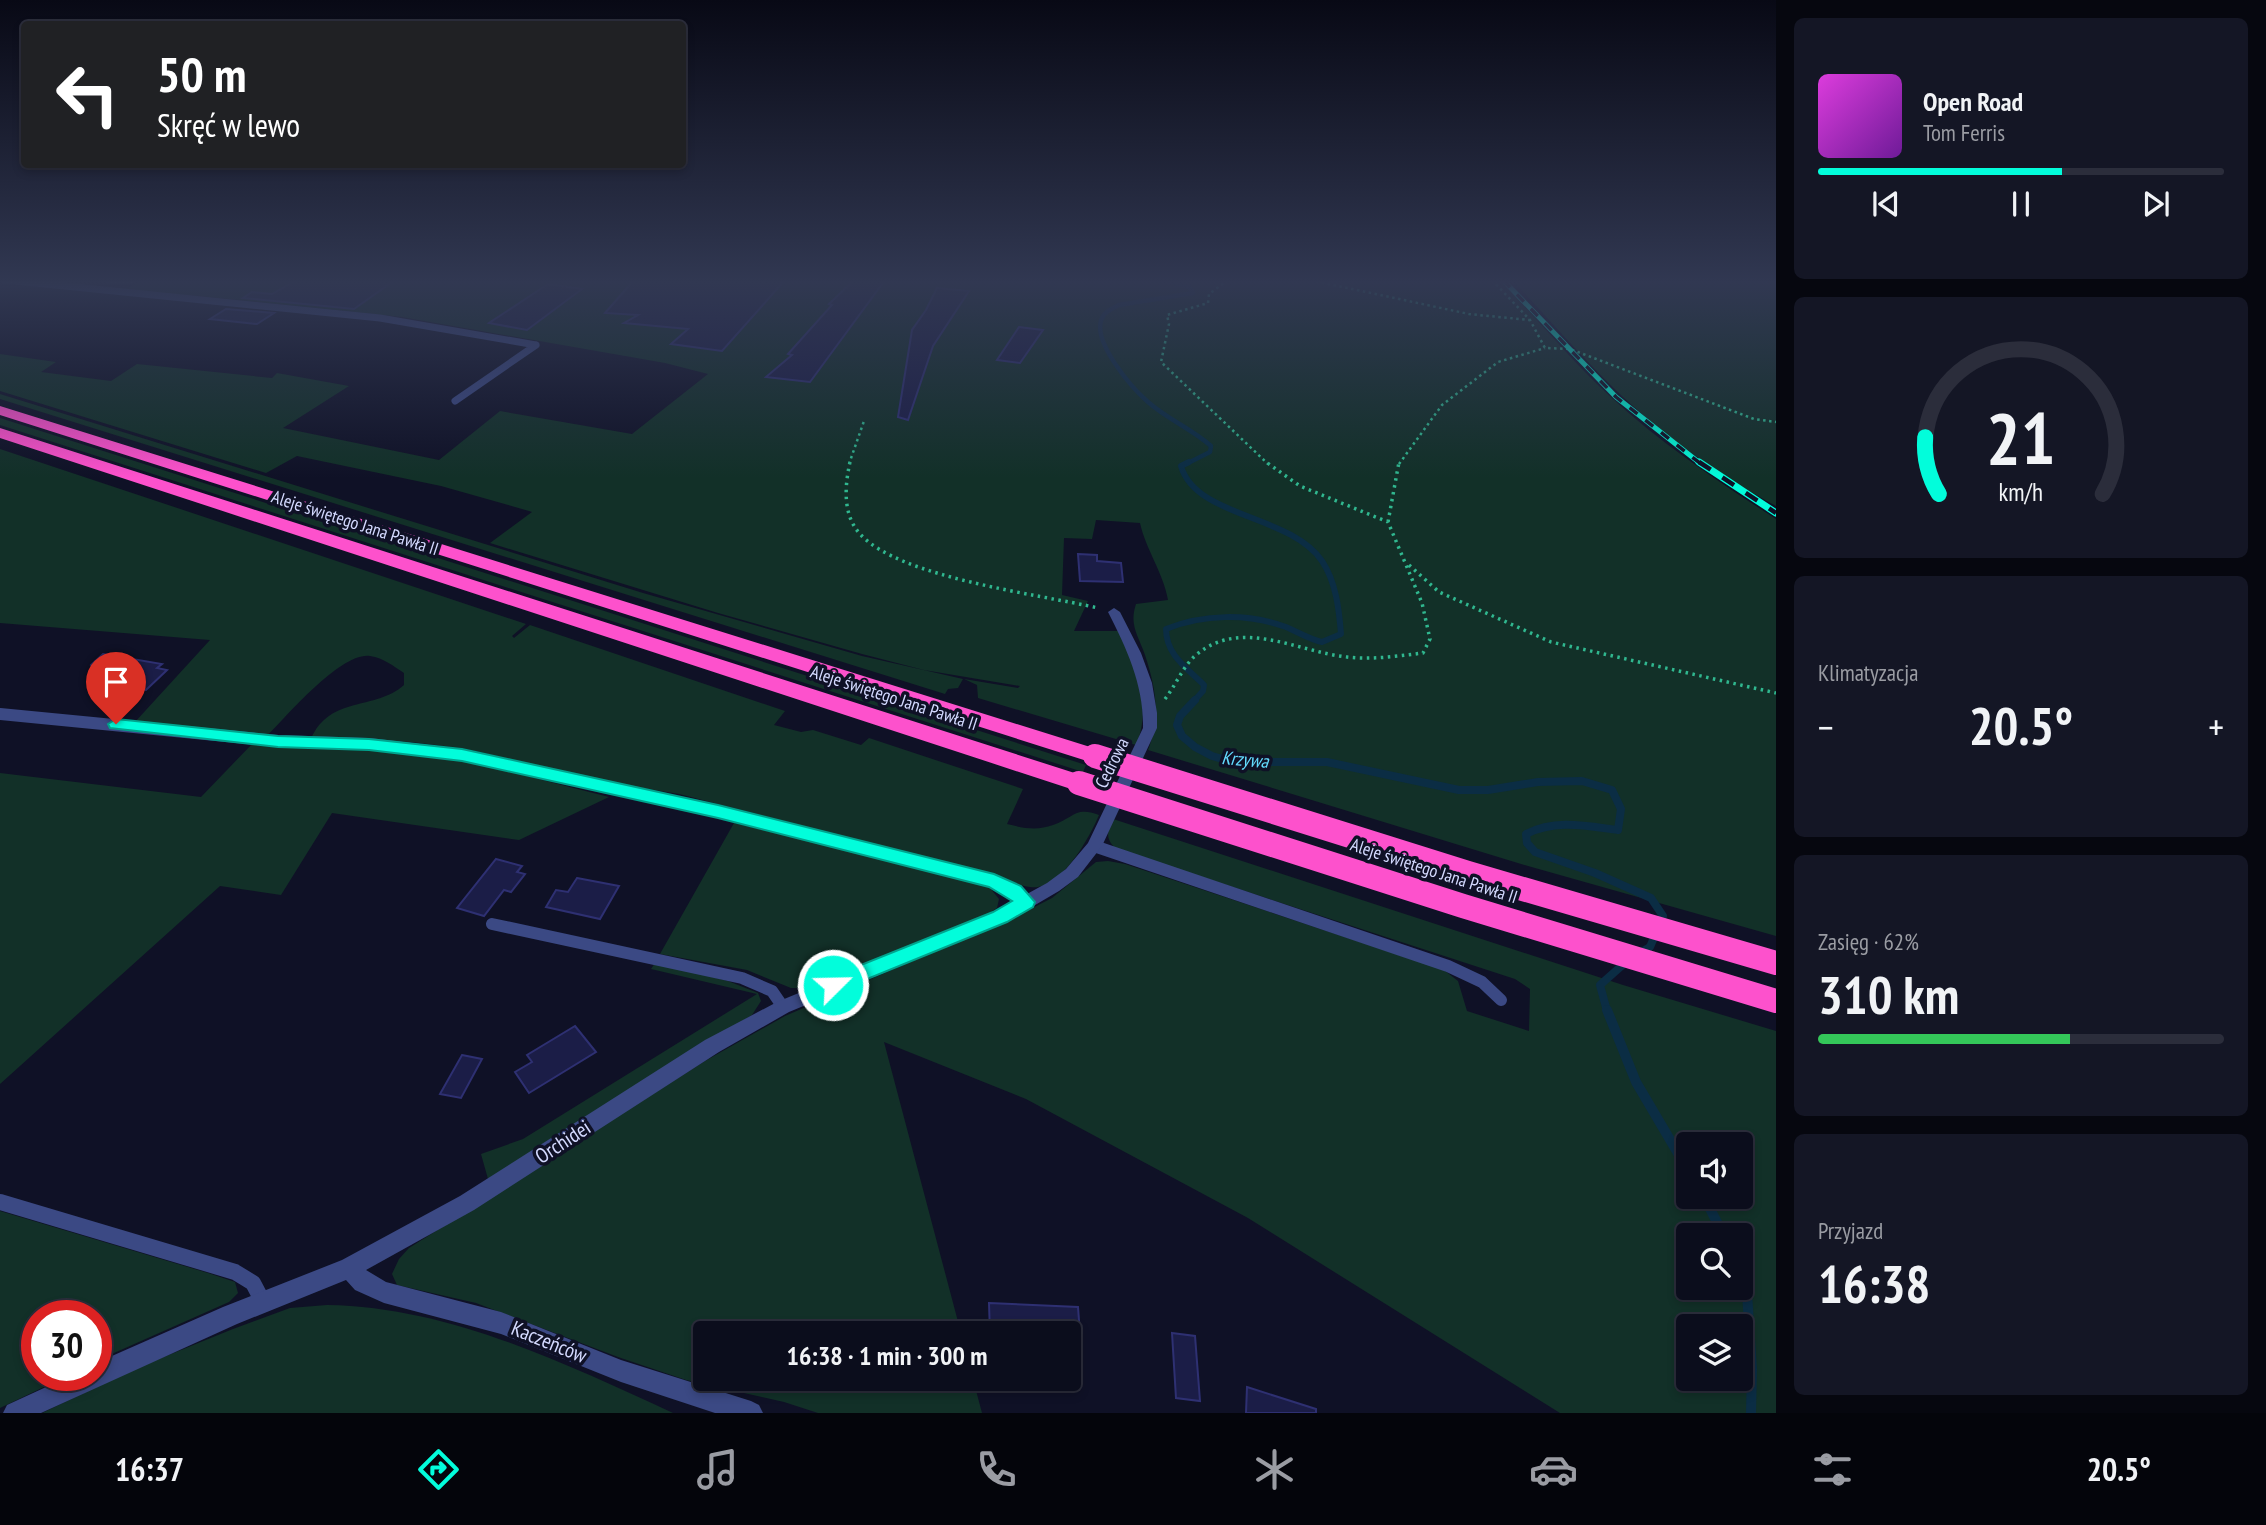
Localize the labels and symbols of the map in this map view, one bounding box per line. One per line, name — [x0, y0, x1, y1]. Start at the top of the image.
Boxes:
street label: Aleje świętego Jana Pawła II — [269, 485, 442, 560]
pin — [86, 652, 146, 724]
street label: Aleje świętego Jana Pawła II — [808, 660, 981, 735]
street label: Cedrowa — [1090, 734, 1134, 792]
water label: Krzywa — [1221, 745, 1271, 773]
street label: Aleje świętego Jana Pawła II — [1348, 833, 1521, 908]
position arrow — [796, 948, 870, 1022]
street label: Orchidei — [530, 1114, 596, 1169]
speed limit sign: 30 — [21, 1300, 112, 1391]
street label: Kaczeńców — [507, 1314, 591, 1369]

